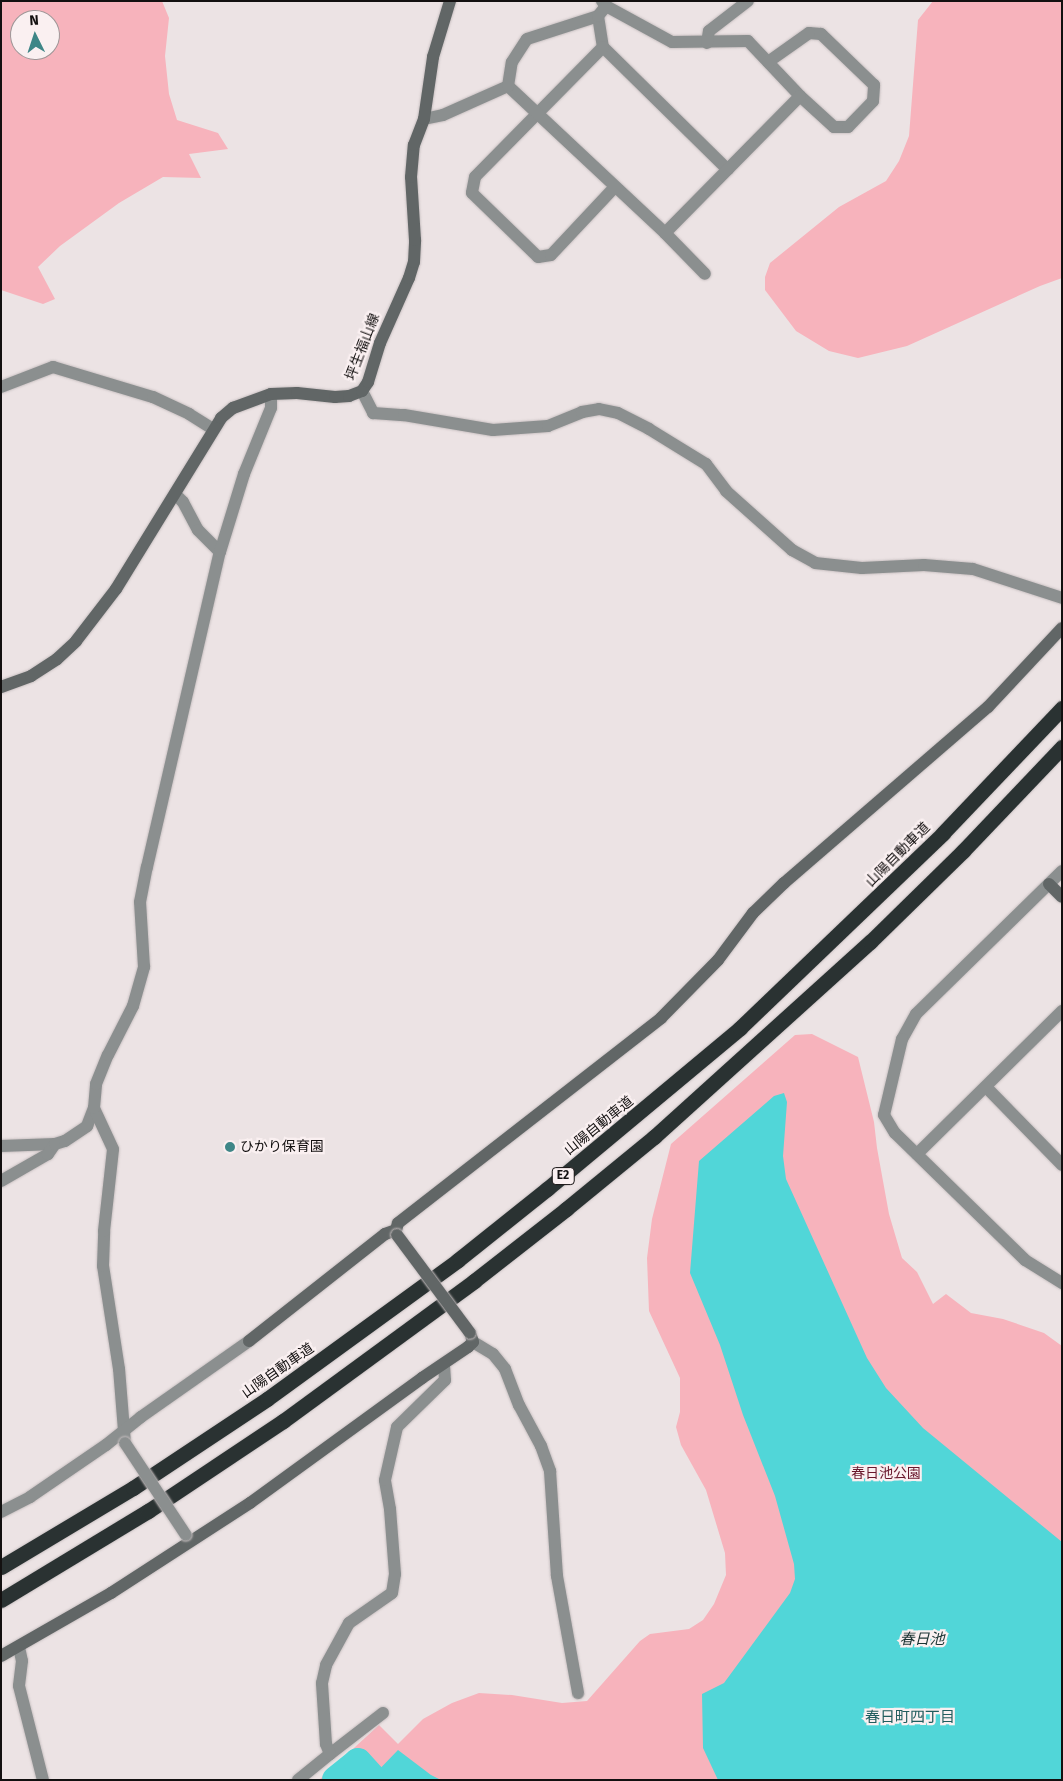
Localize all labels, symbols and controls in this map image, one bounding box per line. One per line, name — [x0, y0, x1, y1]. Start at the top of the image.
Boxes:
north arrow — [10, 10, 60, 60]
text: N — [29, 12, 39, 29]
street label: 坪生福山線 — [343, 311, 383, 383]
street label: 山陽自動車道 — [862, 819, 934, 891]
street label: 山陽自動車道 — [561, 1093, 637, 1159]
place label: ひかり保育園 — [240, 1139, 324, 1155]
marker: ひかり保育園 — [224, 1141, 236, 1153]
road number: E2 — [550, 1166, 576, 1186]
street label: 山陽自動車道 — [239, 1340, 317, 1402]
park label: 春日池公園 — [851, 1466, 921, 1482]
water label: 春日池 — [900, 1631, 944, 1649]
district label: 春日町四丁目 — [865, 1709, 955, 1727]

